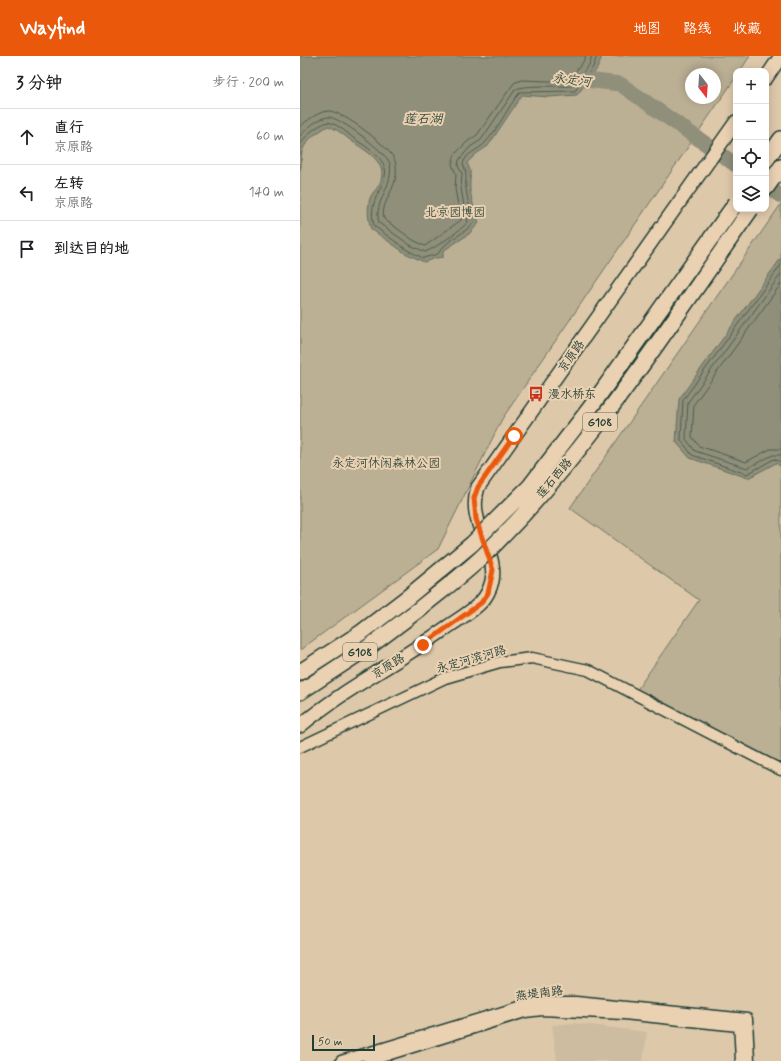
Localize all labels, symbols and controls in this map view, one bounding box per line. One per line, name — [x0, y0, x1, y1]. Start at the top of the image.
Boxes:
text: Wayfind — [20, 16, 85, 41]
text: 地图 — [633, 20, 661, 38]
text: 路线 — [683, 20, 711, 38]
text: 收藏 — [733, 20, 761, 38]
north arrow — [685, 68, 721, 104]
map controls — [733, 68, 769, 212]
button: + — [733, 68, 769, 104]
water label: 永定河 — [551, 70, 594, 92]
text: 3 分钟 — [16, 72, 62, 94]
text: 步行 · 200 m — [213, 74, 284, 91]
button: − — [733, 104, 769, 140]
water label: 莲石湖 — [403, 111, 444, 128]
text: 直行 — [54, 118, 84, 138]
icon: ahead — [16, 126, 38, 148]
text: 60 m — [256, 128, 284, 145]
text: 京原路 — [54, 139, 93, 156]
button: locate — [733, 140, 769, 176]
text: 左转 — [54, 174, 84, 194]
button: layers — [733, 176, 769, 212]
icon: left — [16, 182, 38, 204]
text: 140 m — [249, 184, 284, 201]
text: 京原路 — [54, 195, 93, 212]
park label: 北京园博园 — [425, 205, 485, 221]
icon: arrive — [16, 238, 38, 260]
text: 到达目的地 — [54, 239, 129, 259]
street label: 京原路 — [555, 337, 589, 376]
bus stop icon: 漫水桥东 — [527, 385, 545, 403]
place label: 漫水桥东 — [548, 387, 596, 403]
road number: G108 — [583, 413, 617, 431]
route start — [505, 427, 523, 445]
street label: 莲石西路 — [533, 455, 576, 502]
park label: 永定河休闲森林公园 — [332, 456, 440, 472]
route end — [414, 636, 432, 654]
street label: 永定河滨河路 — [434, 642, 508, 678]
road number: G108 — [343, 643, 377, 661]
street label: 京原路 — [369, 651, 408, 683]
street label: 燕堤南路 — [514, 983, 564, 1005]
scale bar — [312, 1033, 375, 1052]
text: 50 m — [318, 1035, 343, 1049]

